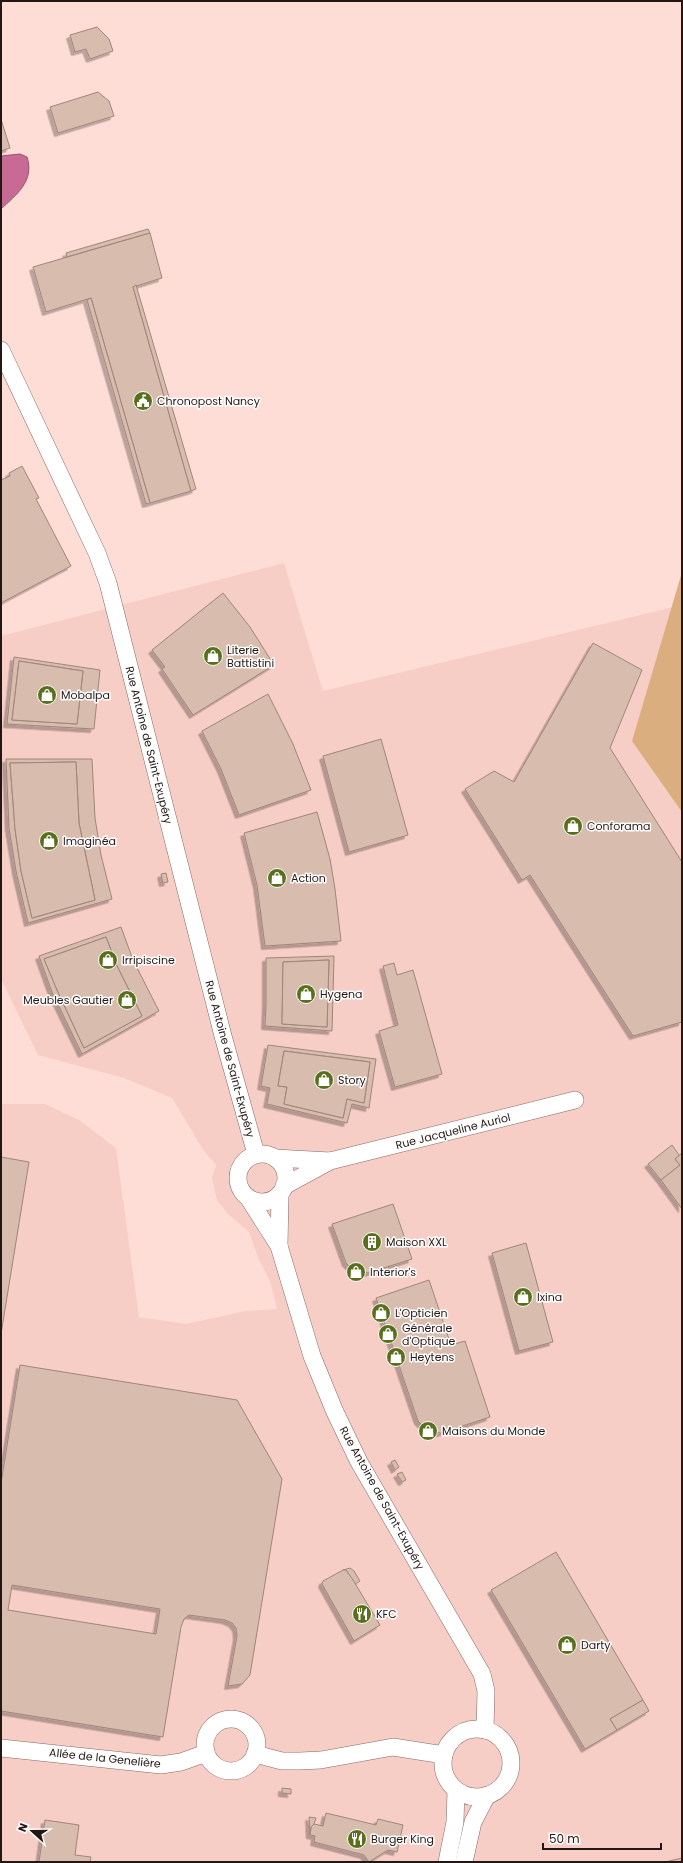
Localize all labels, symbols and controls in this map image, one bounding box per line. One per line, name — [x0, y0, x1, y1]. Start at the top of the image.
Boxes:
public building icon: Chronopost Nancy — [132, 390, 154, 412]
place label: Chronopost Nancy — [157, 393, 261, 409]
place label: Literie Battistini — [227, 642, 274, 671]
shop icon: Literie Battistini — [202, 645, 224, 667]
street label: Rue Antoine de Saint-Exupéry — [122, 665, 177, 826]
shop icon: Mobalpa — [36, 684, 58, 706]
place label: Mobalpa — [61, 687, 110, 703]
shop icon: Conforama — [562, 815, 584, 837]
place label: Conforama — [587, 818, 651, 834]
shop icon: Imaginéa — [38, 830, 60, 852]
place label: Imaginéa — [63, 833, 116, 849]
shop icon: Action — [266, 867, 288, 889]
place label: Action — [291, 870, 326, 886]
shop icon: Irripiscine — [97, 949, 119, 971]
place label: Irripiscine — [122, 952, 175, 968]
street label: Rue Antoine de Saint-Exupéry — [201, 979, 259, 1140]
shop icon: Hygena — [295, 983, 317, 1005]
place label: Hygena — [320, 986, 363, 1002]
shop icon: Meubles Gautier — [116, 989, 138, 1011]
place label: Meubles Gautier — [23, 992, 113, 1008]
shop icon: Story — [313, 1069, 335, 1091]
place label: Story — [338, 1072, 367, 1088]
street label: Rue Jacqueline Auriol — [394, 1109, 512, 1153]
building icon: Maison XXL — [361, 1231, 383, 1253]
place label: Maison XXL — [386, 1234, 447, 1250]
shop icon: Interior's — [345, 1261, 367, 1283]
place label: Interior's — [370, 1264, 416, 1280]
shop icon: Ixina — [512, 1286, 534, 1308]
place label: Ixina — [537, 1289, 562, 1305]
shop icon: L'Opticien — [370, 1302, 392, 1324]
place label: L'Opticien — [395, 1305, 448, 1321]
place label: Générale d'Optique — [402, 1320, 455, 1349]
shop icon: Générale d'Optique — [377, 1323, 399, 1345]
shop icon: Heytens — [385, 1346, 407, 1368]
place label: Heytens — [410, 1349, 454, 1365]
shop icon: Maisons du Monde — [417, 1420, 439, 1442]
street label: Rue Antoine de Saint-Exupéry — [336, 1423, 429, 1573]
place label: Maisons du Monde — [442, 1423, 546, 1439]
restaurant icon: KFC — [351, 1603, 373, 1625]
place label: KFC — [376, 1606, 397, 1622]
shop icon: Darty — [556, 1634, 578, 1656]
place label: Darty — [581, 1637, 611, 1653]
street label: Allée de la Genelière — [48, 1744, 162, 1772]
north arrow — [12, 1811, 52, 1851]
text: N — [14, 1821, 32, 1834]
scale bar — [543, 1825, 661, 1851]
restaurant icon: Burger King — [346, 1828, 368, 1850]
text: 50 m — [549, 1830, 580, 1847]
place label: Burger King — [371, 1831, 434, 1847]

